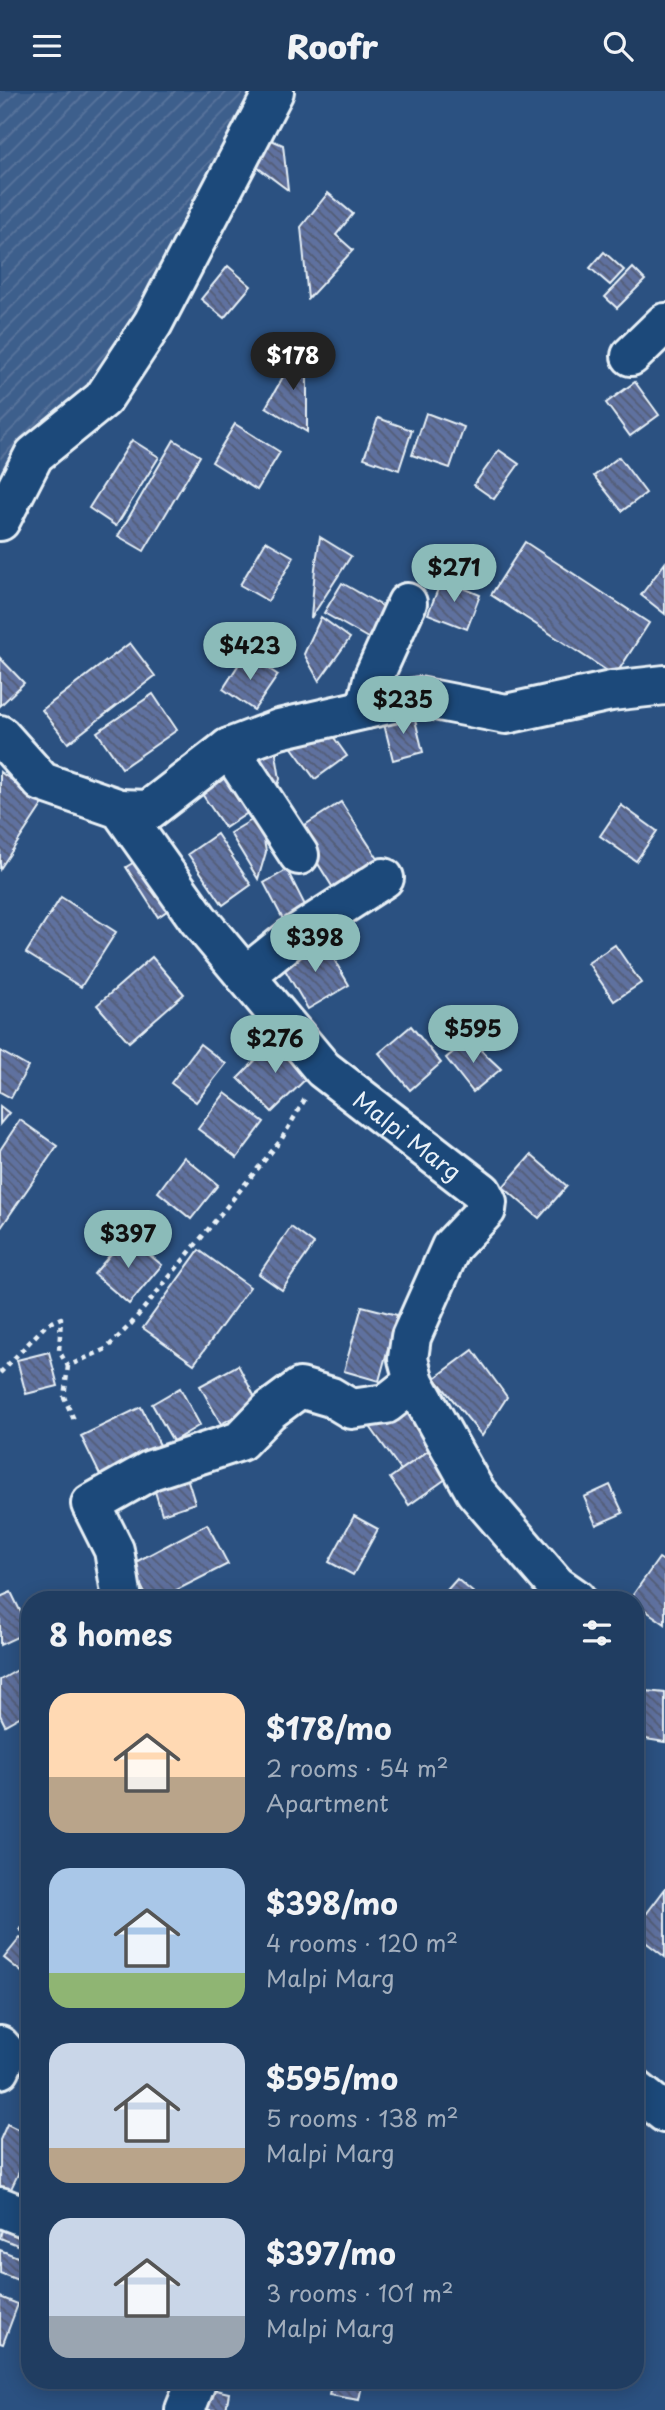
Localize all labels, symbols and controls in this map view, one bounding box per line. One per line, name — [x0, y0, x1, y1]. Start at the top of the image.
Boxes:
text: Roofr — [287, 22, 378, 70]
icon: menu — [28, 27, 66, 65]
icon: search — [599, 27, 637, 65]
pin: $178 — [252, 333, 334, 392]
text: $178 — [267, 337, 319, 372]
pin: $271 — [413, 545, 495, 604]
text: $271 — [428, 549, 481, 584]
pin: $423 — [209, 623, 291, 682]
text: $423 — [219, 627, 281, 662]
pin: $235 — [362, 677, 444, 736]
text: $235 — [373, 681, 433, 716]
pin: $398 — [274, 915, 356, 974]
text: $398 — [286, 919, 344, 954]
pin: $595 — [432, 1005, 514, 1065]
text: $595 — [444, 1010, 502, 1045]
pin: $276 — [234, 1016, 316, 1075]
text: $276 — [246, 1020, 304, 1055]
street label: Malpi Marg — [346, 1081, 469, 1188]
pin: $397 — [87, 1211, 169, 1270]
text: $397 — [100, 1215, 156, 1250]
text: 8 homes — [49, 1611, 172, 1656]
icon: filters — [578, 1614, 616, 1652]
text: $178/mo — [266, 1705, 392, 1750]
icon: home — [105, 1721, 189, 1805]
text: 2 rooms · 54 m² — [266, 1750, 449, 1785]
text: Apartment — [266, 1785, 389, 1820]
text: $398/mo — [266, 1880, 398, 1925]
icon: home — [105, 1896, 189, 1980]
text: 4 rooms · 120 m² — [266, 1925, 458, 1960]
text: Malpi Marg — [266, 1960, 395, 1995]
text: $595/mo — [266, 2055, 398, 2100]
icon: home — [105, 2071, 189, 2155]
text: 5 rooms · 138 m² — [266, 2100, 459, 2135]
text: Malpi Marg — [266, 2135, 395, 2170]
text: $397/mo — [266, 2230, 396, 2275]
icon: home — [105, 2246, 189, 2330]
text: 3 rooms · 101 m² — [266, 2275, 454, 2310]
text: Malpi Marg — [266, 2310, 395, 2345]

